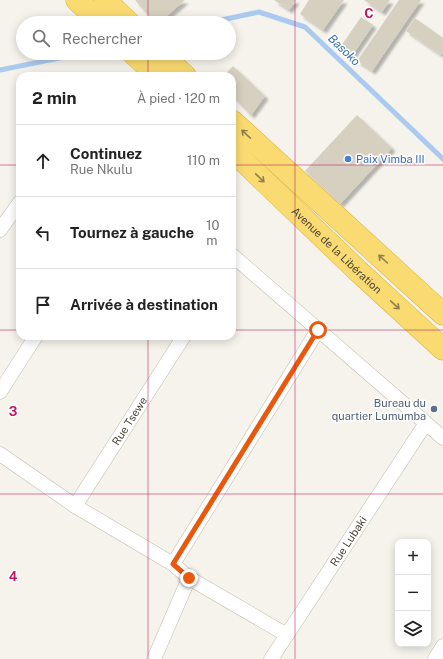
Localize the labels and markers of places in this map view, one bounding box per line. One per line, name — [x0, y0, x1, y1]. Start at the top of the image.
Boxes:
place label: Paix Vimba III — [356, 153, 425, 165]
marker: Paix Vimba III — [343, 154, 353, 164]
place label: Bureau du quartier Lumumba — [332, 397, 426, 422]
marker: Bureau du quartier Lumumba — [429, 404, 439, 414]

